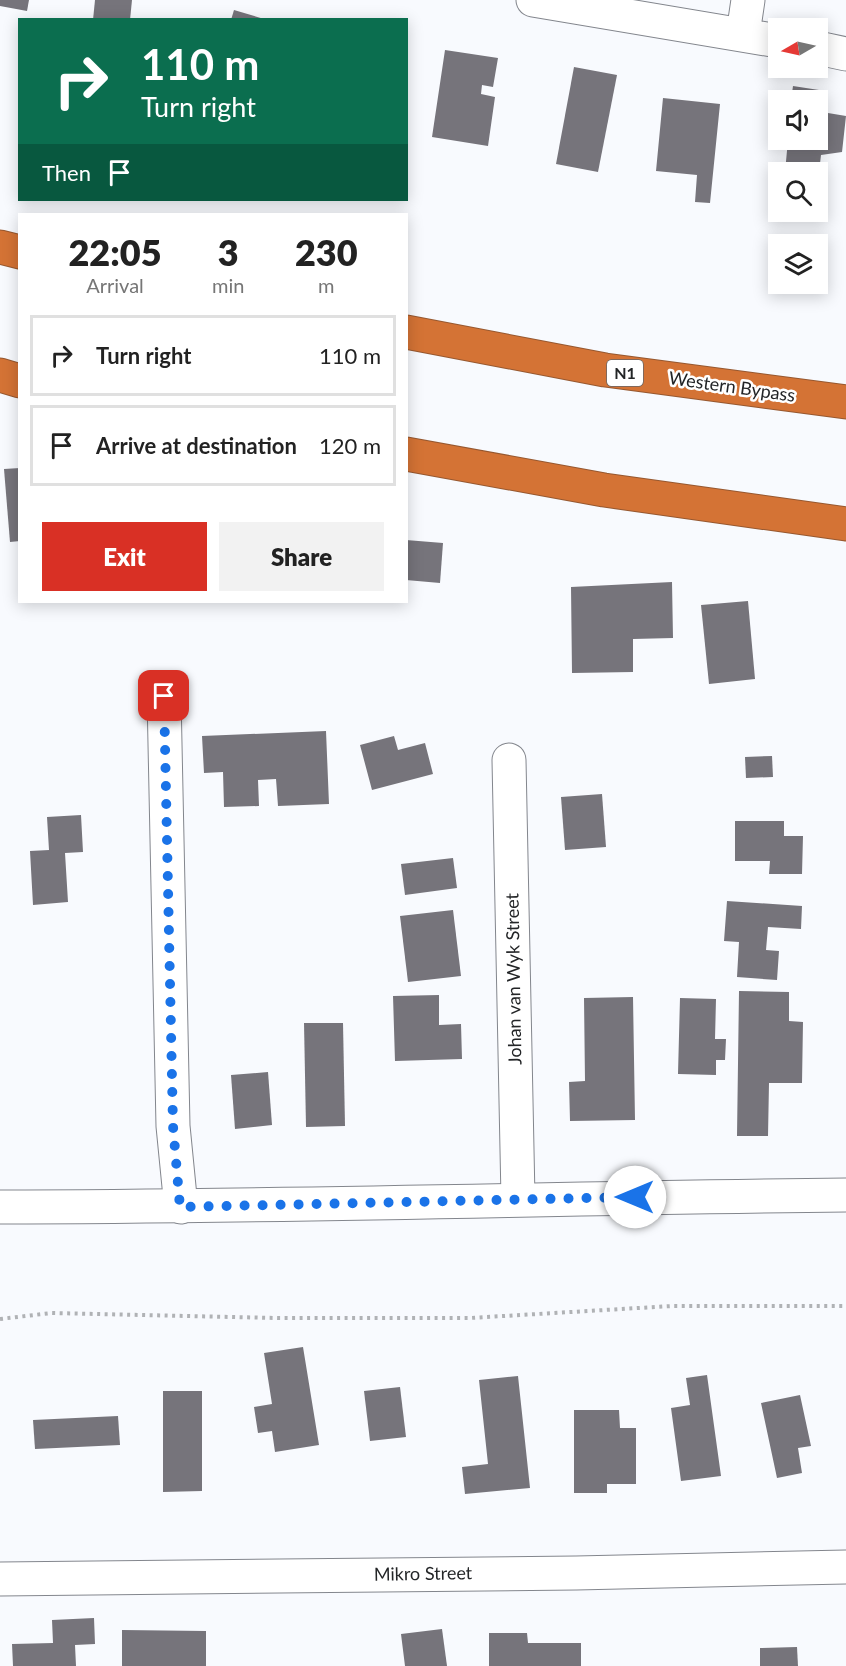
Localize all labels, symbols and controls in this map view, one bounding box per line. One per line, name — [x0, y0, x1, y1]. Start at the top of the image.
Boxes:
north arrow — [768, 18, 828, 78]
map controls — [768, 18, 828, 294]
text: 110 m — [141, 39, 259, 89]
icon: right — [42, 42, 120, 120]
text: Turn right — [141, 90, 256, 123]
button: sound — [768, 90, 828, 150]
icon: arrive — [103, 156, 136, 189]
text: Then — [42, 159, 91, 186]
button: search — [768, 162, 828, 222]
text: 22:05 — [68, 230, 162, 274]
text: 3 — [218, 230, 239, 274]
text: 230 — [295, 230, 358, 274]
button: layers — [768, 234, 828, 294]
text: Arrival — [86, 273, 144, 297]
text: min — [212, 273, 244, 297]
text: m — [318, 273, 334, 297]
icon: right — [45, 339, 78, 372]
text: Turn right — [96, 342, 191, 369]
text: 110 m — [319, 342, 381, 369]
road number: N1 — [607, 360, 643, 386]
street label: Western Bypass — [668, 366, 797, 406]
icon: arrive — [45, 429, 78, 462]
text: Arrive at destination — [96, 432, 297, 459]
text: 120 m — [319, 432, 381, 459]
button: Exit — [42, 522, 207, 591]
button: Share — [219, 522, 384, 591]
pin — [138, 670, 189, 721]
icon: arrive — [147, 679, 180, 712]
street label: Johan van Wyk Street — [500, 892, 525, 1065]
position arrow — [603, 1165, 667, 1229]
street label: Mikro Street — [374, 1561, 473, 1585]

